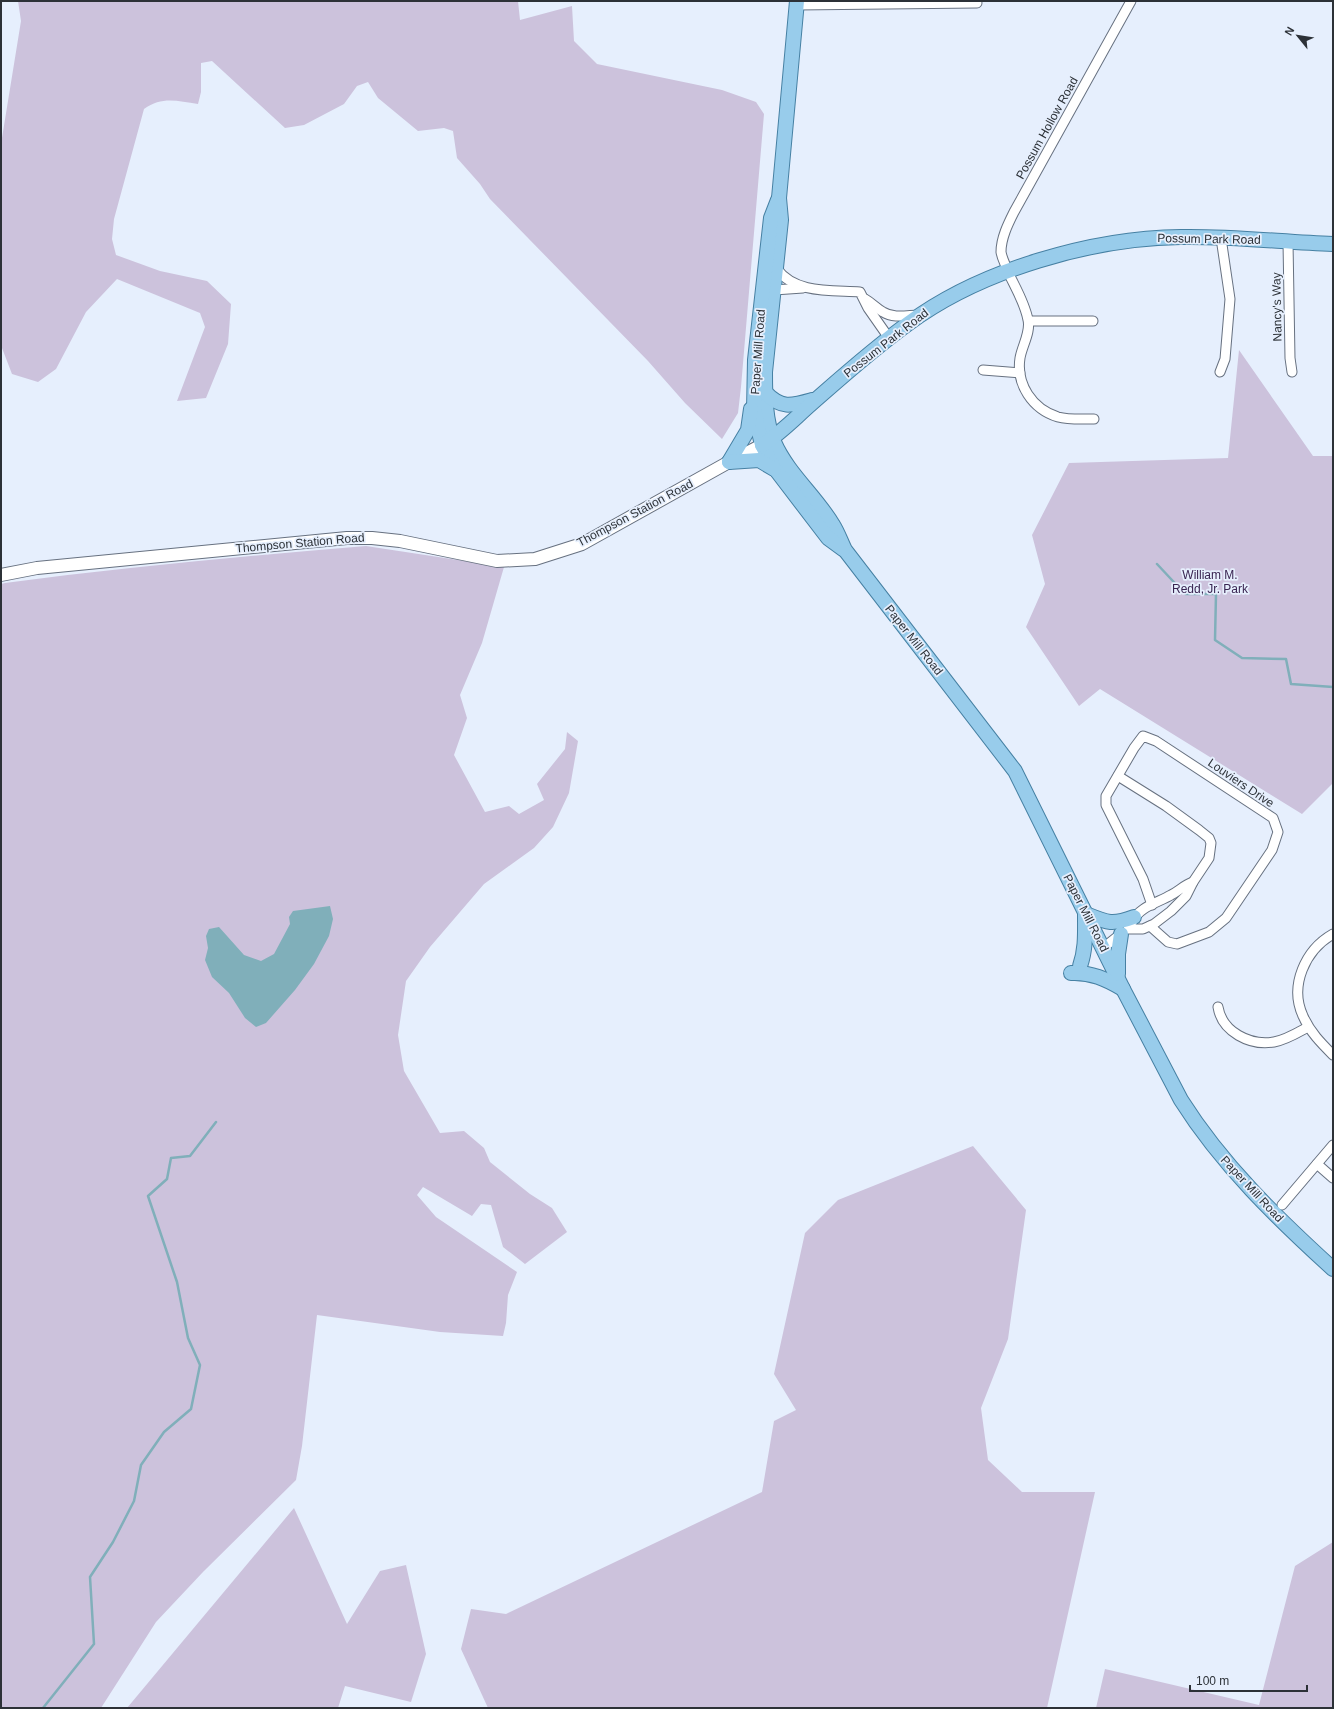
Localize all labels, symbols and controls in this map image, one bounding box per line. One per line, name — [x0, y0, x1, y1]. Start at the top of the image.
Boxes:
north arrow — [1278, 16, 1318, 56]
text: N — [1282, 25, 1297, 37]
street label: Possum Hollow Road — [1013, 74, 1081, 182]
street label: Possum Park Road — [1157, 231, 1261, 247]
street label: Nancy's Way — [1269, 272, 1285, 342]
street label: Possum Park Road — [841, 306, 931, 380]
street label: Paper Mill Road — [748, 309, 768, 395]
street label: Thompson Station Road — [575, 476, 695, 550]
street label: Thompson Station Road — [235, 530, 365, 556]
park label: William M. Redd, Jr. Park — [1172, 568, 1249, 596]
street label: Paper Mill Road — [882, 602, 946, 678]
street label: Louviers Drive — [1205, 756, 1277, 810]
street label: Paper Mill Road — [1060, 872, 1112, 954]
street label: Paper Mill Road — [1218, 1153, 1286, 1225]
scale bar — [1190, 1667, 1307, 1693]
text: 100 m — [1196, 1674, 1229, 1688]

